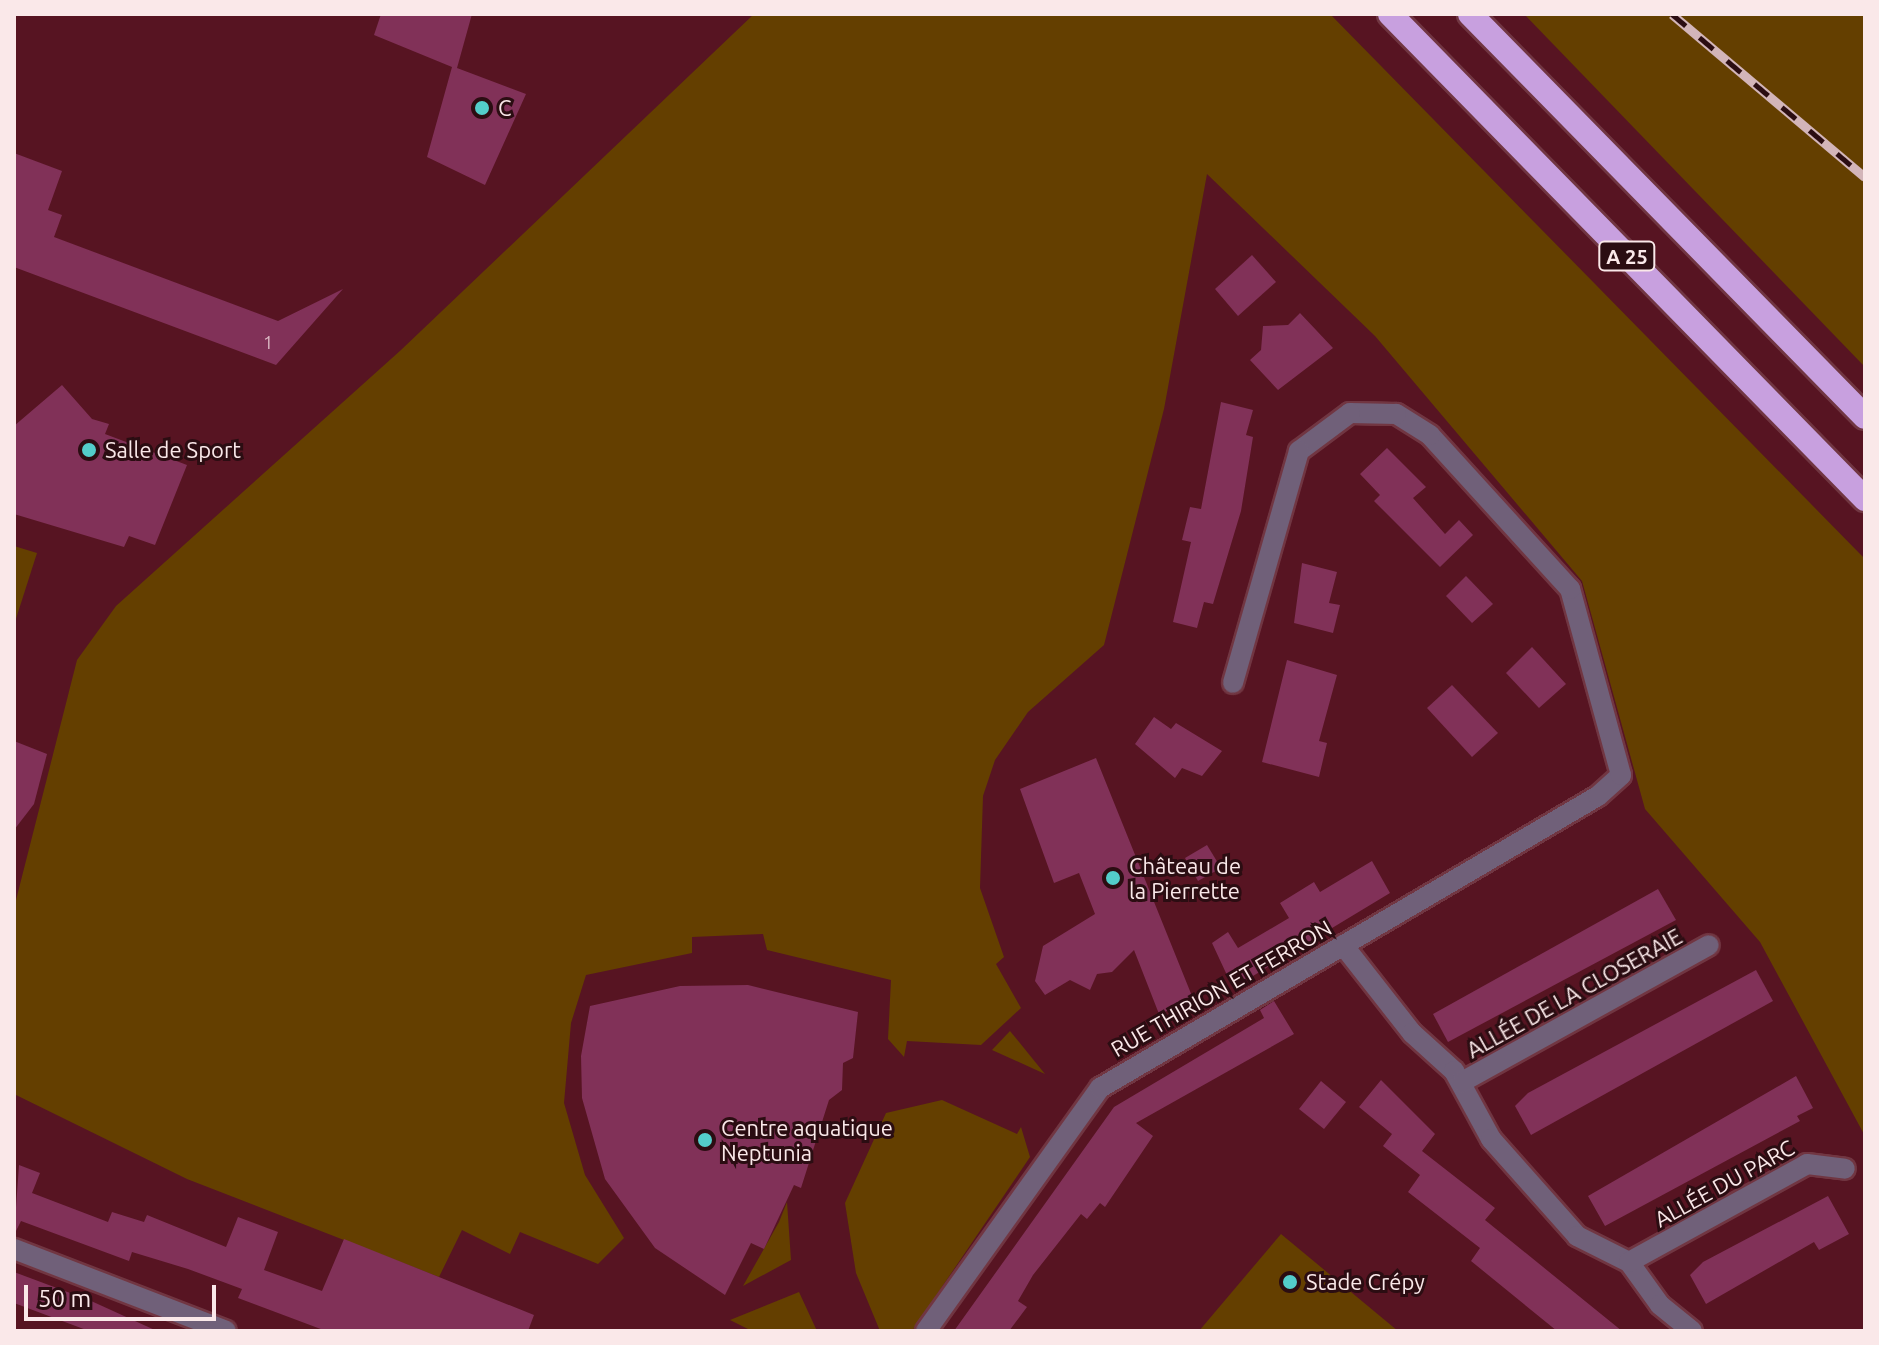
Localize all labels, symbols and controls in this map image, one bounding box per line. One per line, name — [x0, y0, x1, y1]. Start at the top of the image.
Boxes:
place label: C — [498, 95, 511, 121]
marker: C — [473, 99, 491, 117]
road number: A 25 — [1597, 240, 1657, 272]
house number: 1 — [263, 331, 273, 353]
place label: Salle de Sport — [105, 437, 241, 463]
marker: Salle de Sport — [80, 441, 98, 459]
place label: Château de la Pierrette — [1129, 852, 1241, 904]
marker: Château de la Pierrette — [1104, 869, 1122, 887]
street label: RUE THIRION ET FERRON — [1106, 914, 1336, 1062]
street label: ALLÉE DE LA CLOSERAIE — [1462, 923, 1686, 1063]
place label: Centre aquatique Neptunia — [721, 1114, 893, 1166]
marker: Centre aquatique Neptunia — [696, 1131, 714, 1149]
street label: ALLÉE DU PARC — [1650, 1134, 1798, 1232]
scale bar — [28, 1269, 220, 1319]
place label: Stade Crépy — [1306, 1269, 1425, 1295]
marker: Stade Crépy — [1281, 1273, 1299, 1291]
text: 50 m — [38, 1285, 91, 1312]

